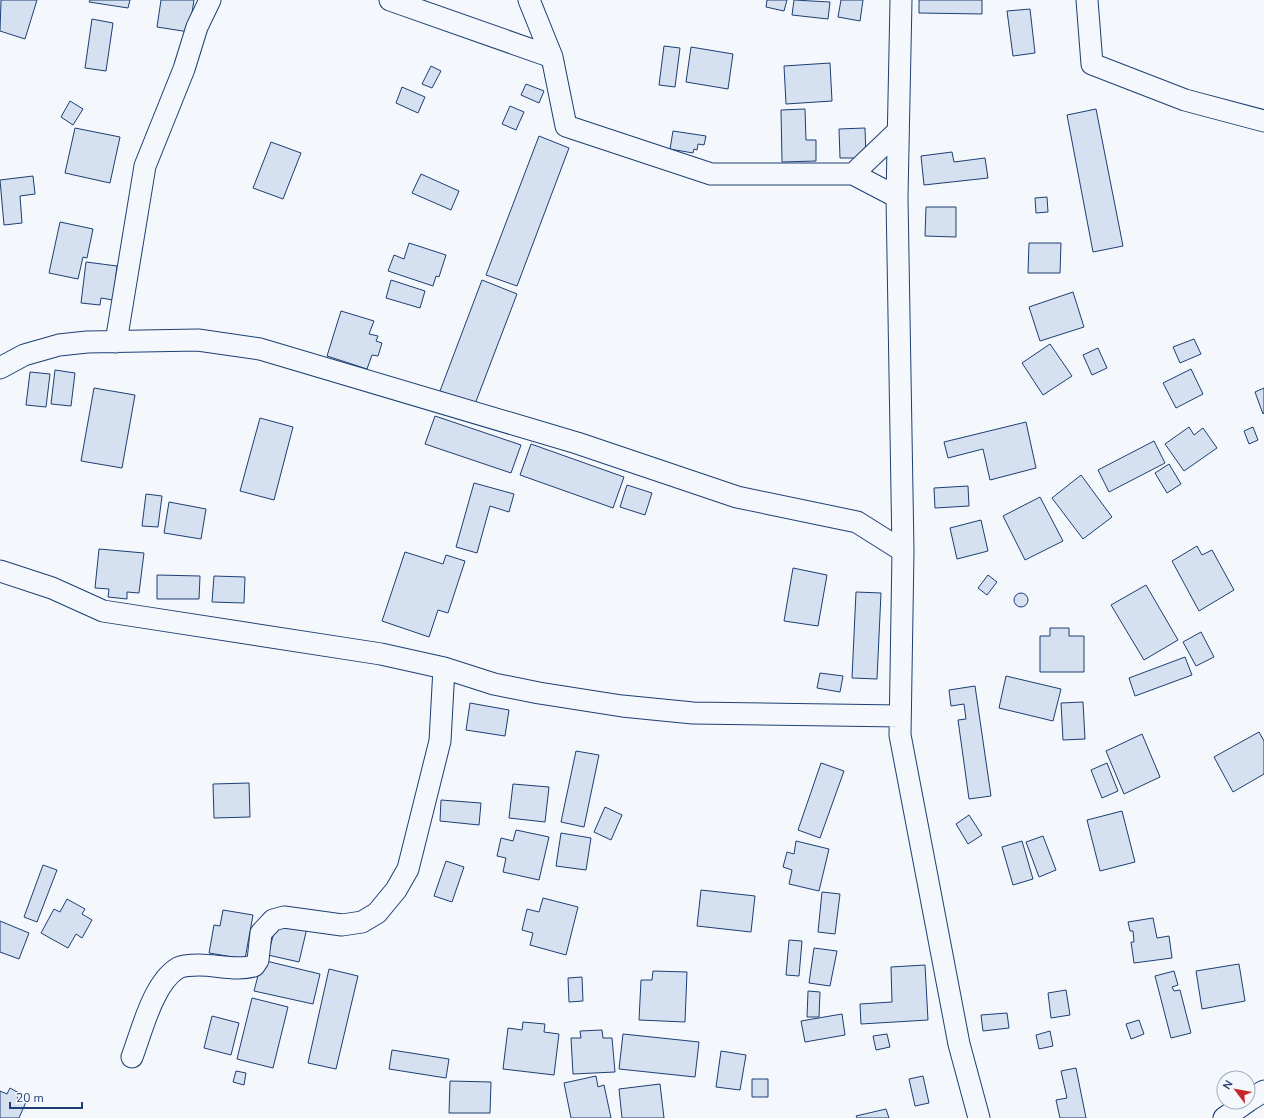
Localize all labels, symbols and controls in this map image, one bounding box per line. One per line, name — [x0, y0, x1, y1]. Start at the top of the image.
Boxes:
north arrow — [1216, 1070, 1256, 1110]
text: N — [1219, 1077, 1236, 1092]
scale bar — [10, 1084, 82, 1110]
text: 20 m — [16, 1090, 44, 1106]

